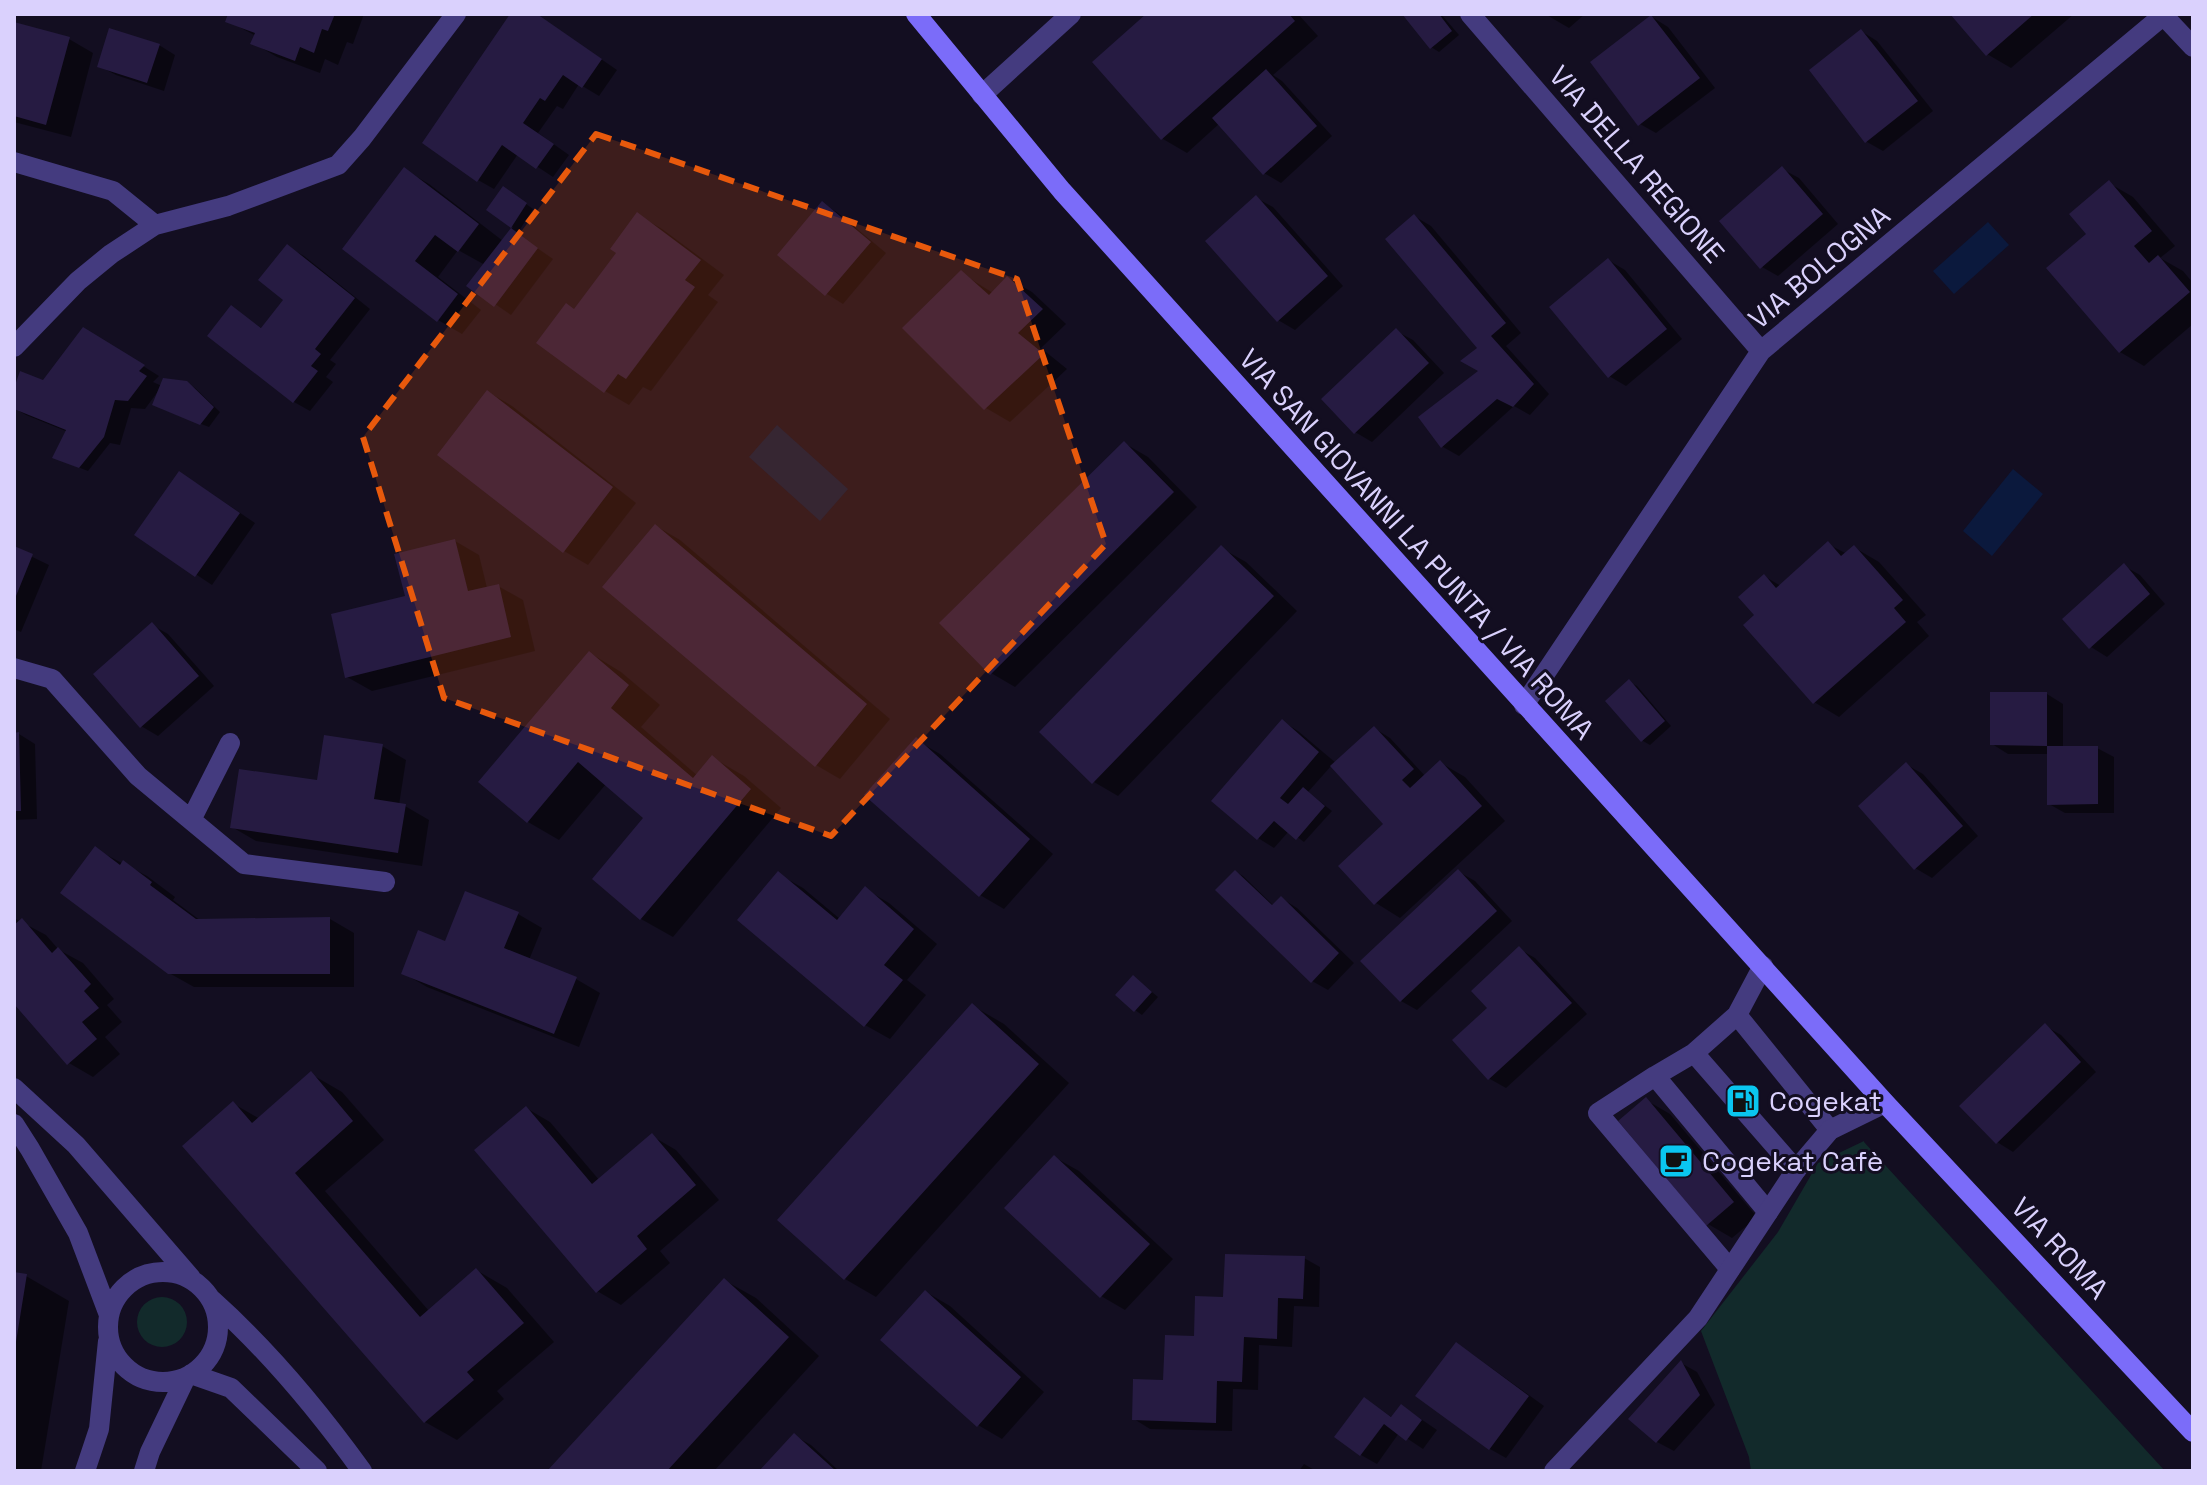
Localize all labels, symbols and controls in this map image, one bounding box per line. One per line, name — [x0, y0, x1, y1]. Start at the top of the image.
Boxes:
street label: VIA DELLA REGIONE — [1541, 58, 1733, 270]
street label: VIA BOLOGNA — [1741, 197, 1897, 337]
street label: VIA SAN GIOVANNI LA PUNTA / VIA ROMA — [1232, 341, 1602, 747]
fuel station icon: Cogekat — [1724, 1082, 1762, 1120]
place label: Cogekat — [1769, 1083, 1882, 1119]
cafe icon: Cogekat Cafè — [1657, 1142, 1695, 1180]
place label: Cogekat Cafè — [1702, 1143, 1883, 1179]
street label: VIA ROMA — [2004, 1189, 2116, 1307]

